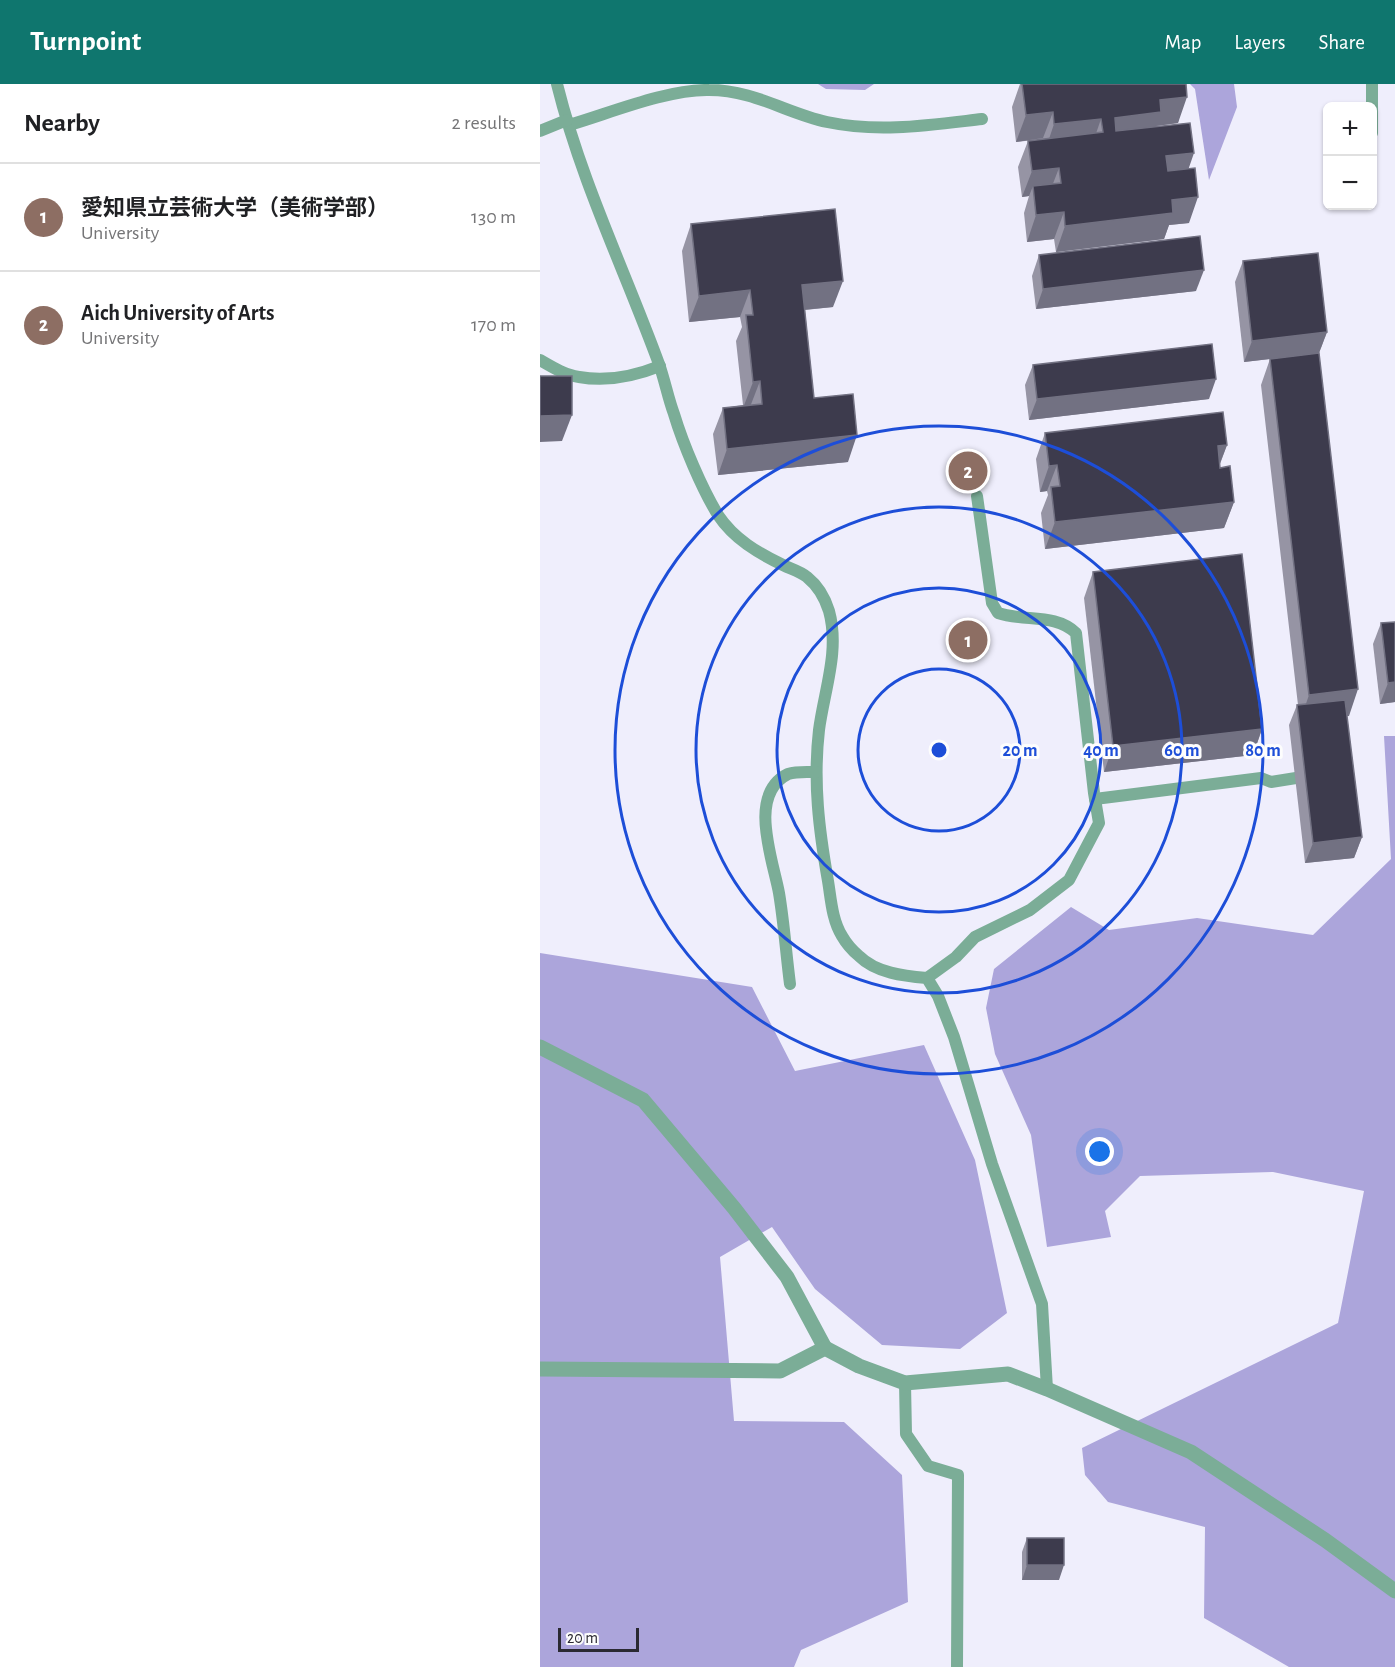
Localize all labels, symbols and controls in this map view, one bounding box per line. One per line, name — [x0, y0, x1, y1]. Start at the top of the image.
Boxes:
text: Turnpoint — [30, 28, 141, 56]
text: Map — [1165, 32, 1201, 53]
text: Layers — [1234, 32, 1285, 53]
text: Share — [1318, 32, 1365, 53]
map controls — [1323, 102, 1377, 210]
button: + — [1323, 102, 1377, 156]
text: Nearby — [24, 110, 100, 136]
text: 2 results — [452, 113, 516, 133]
button: − — [1323, 156, 1377, 210]
text: 愛知県立芸術大学（美術学部） — [81, 197, 389, 219]
text: 1 — [40, 207, 47, 227]
text: 130 m — [471, 207, 516, 227]
text: University — [81, 223, 159, 243]
text: Aich University of Arts — [81, 302, 274, 324]
text: 2 — [39, 315, 48, 335]
text: 170 m — [471, 315, 516, 335]
text: University — [81, 328, 159, 348]
pin: 2 — [948, 448, 988, 494]
pin: 1 — [948, 618, 988, 662]
centre of rings — [929, 740, 949, 760]
text: 20 m — [1002, 742, 1038, 760]
text: 40 m — [1083, 742, 1119, 760]
text: 60 m — [1164, 742, 1200, 760]
text: 80 m — [1245, 742, 1281, 760]
your location — [1085, 1137, 1114, 1166]
scale bar — [558, 1625, 639, 1652]
text: 20 m — [567, 1630, 598, 1646]

